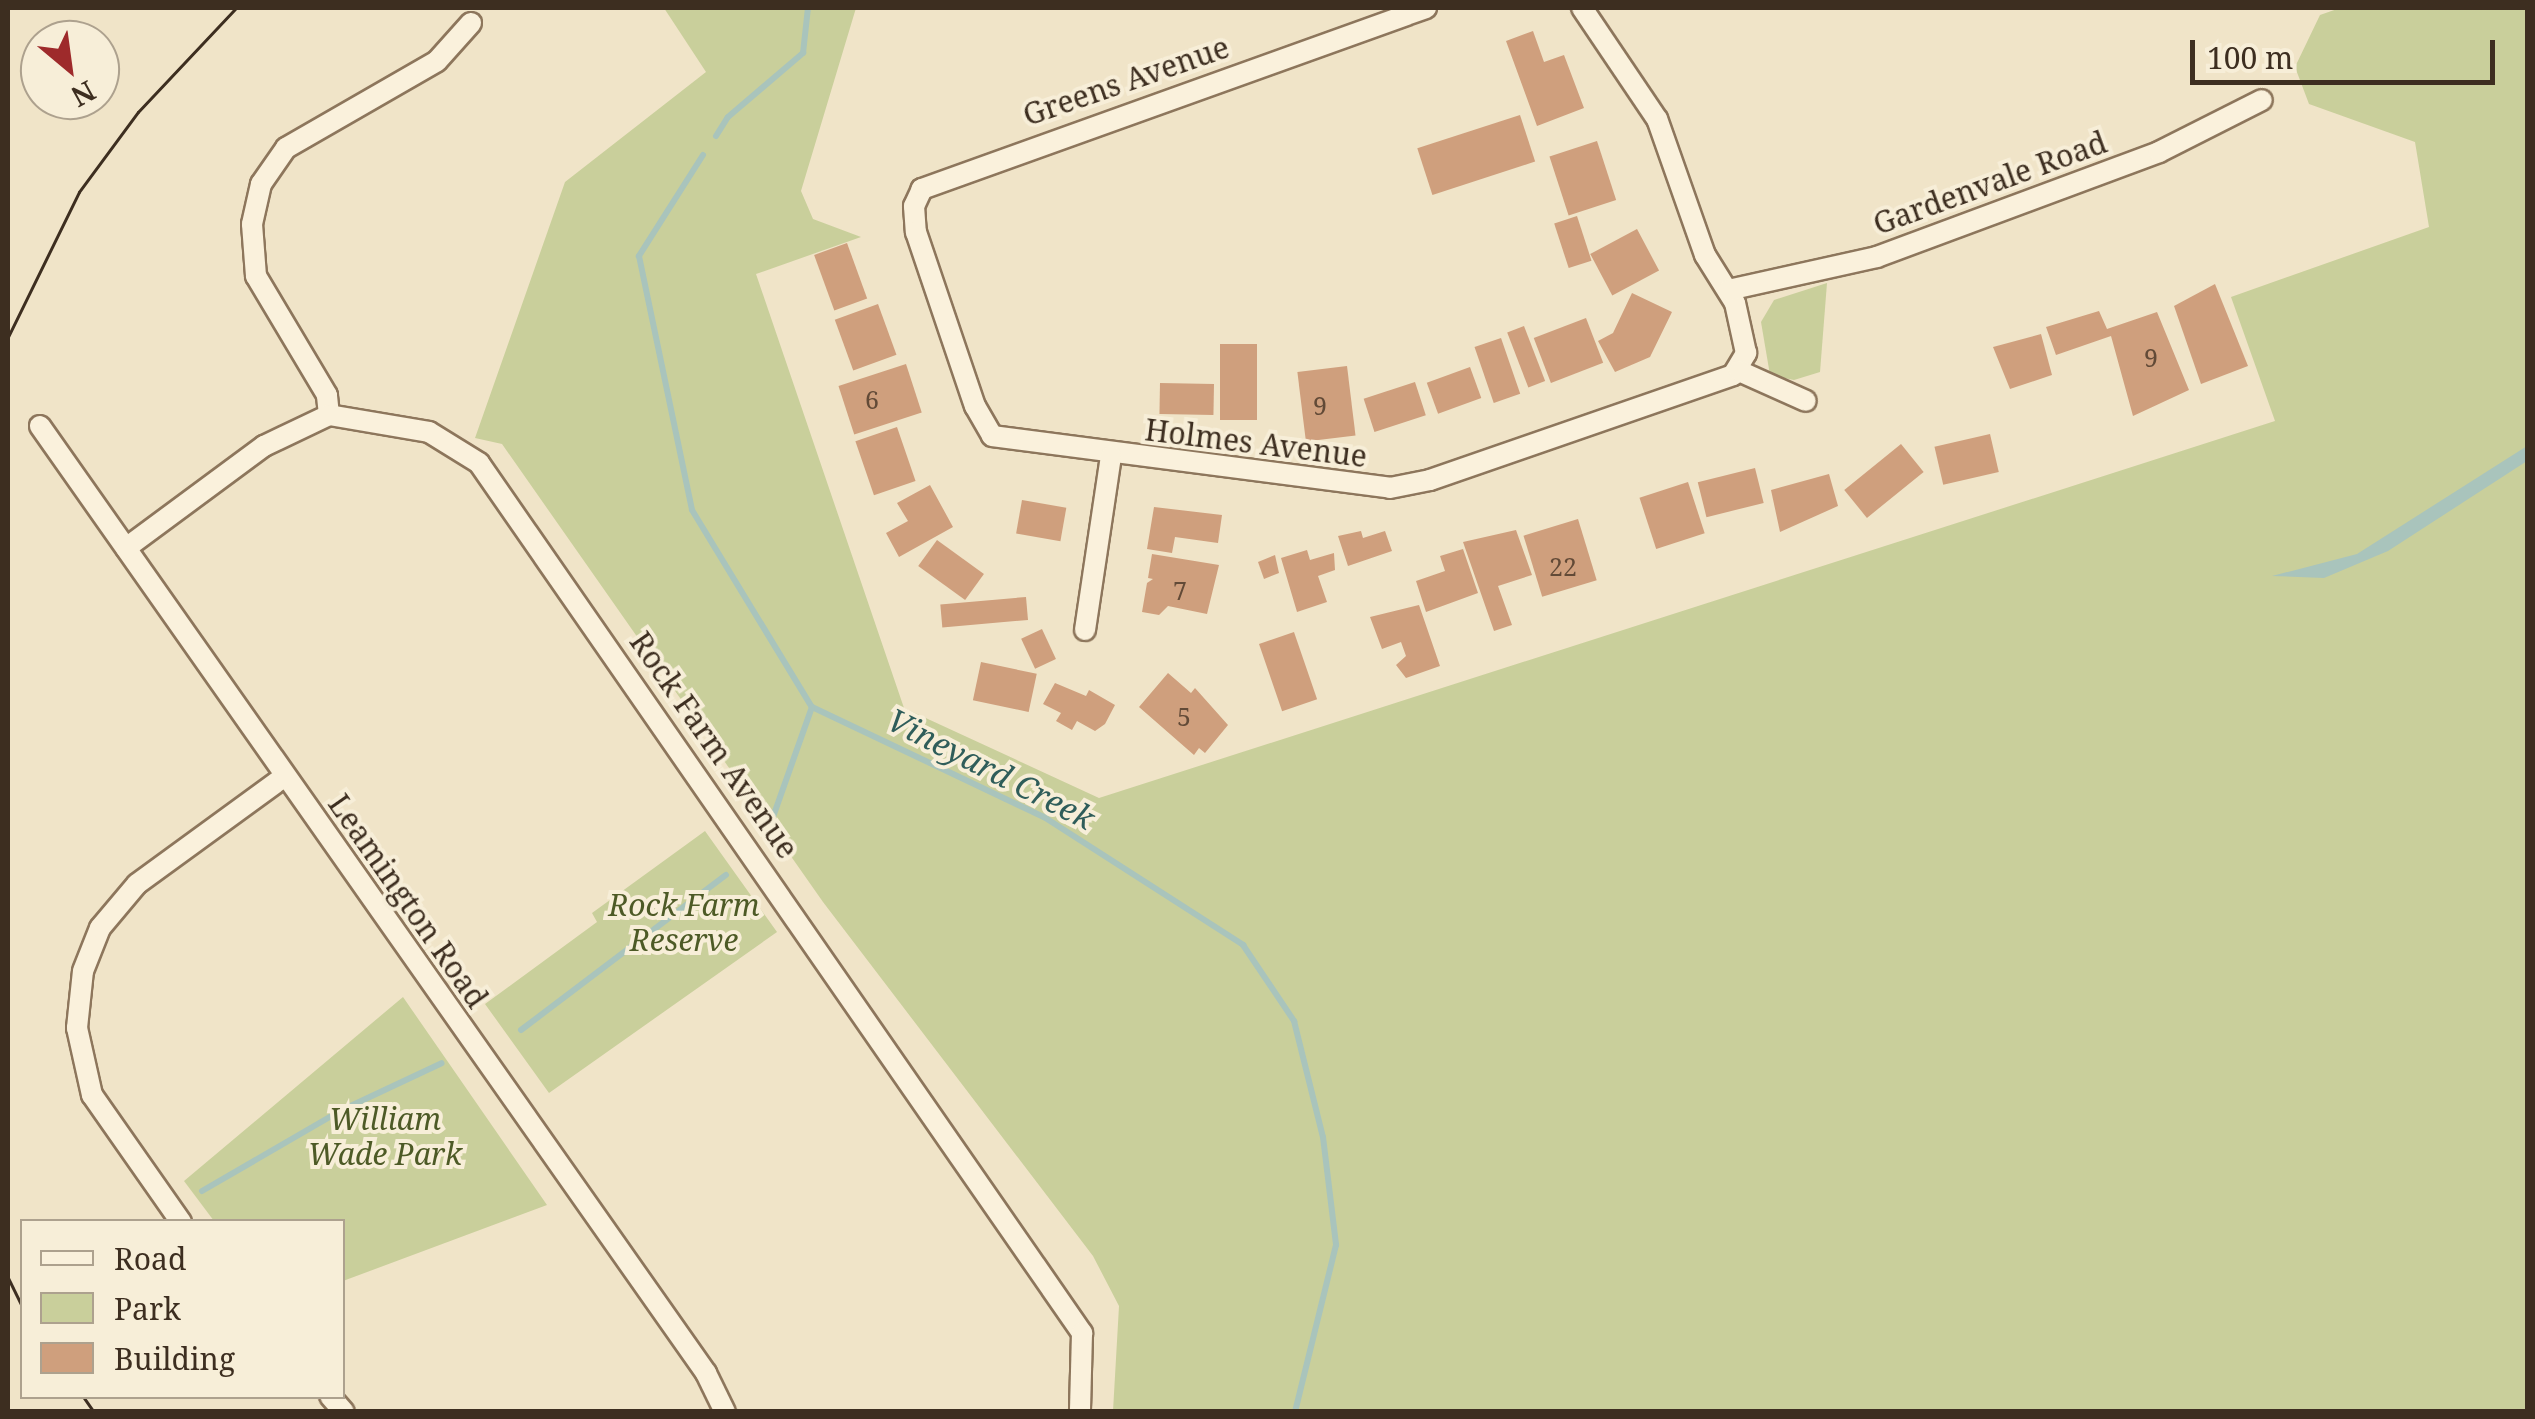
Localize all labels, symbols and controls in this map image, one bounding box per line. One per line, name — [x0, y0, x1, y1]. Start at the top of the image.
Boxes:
north arrow — [20, 20, 120, 120]
scale bar — [2195, 20, 2500, 82]
street label: Greens Avenue — [1018, 29, 1234, 133]
text: 100 m — [2207, 37, 2293, 78]
text: N — [65, 73, 102, 116]
street label: Gardenvale Road — [1868, 124, 2112, 242]
house number: 9 — [2144, 342, 2158, 372]
house number: 6 — [865, 384, 879, 414]
house number: 9 — [1313, 390, 1327, 420]
street label: Holmes Avenue — [1143, 412, 1369, 474]
house number: 22 — [1549, 551, 1577, 581]
house number: 7 — [1173, 575, 1187, 605]
street label: Rock Farm Avenue — [622, 625, 806, 865]
water label: Vineyard Creek — [881, 700, 1101, 838]
house number: 5 — [1177, 701, 1191, 731]
street label: Leamington Road — [321, 787, 495, 1015]
park label: Rock Farm Reserve — [608, 887, 760, 958]
park label: William Wade Park — [308, 1101, 462, 1172]
legend — [20, 1219, 345, 1399]
text: Road — [114, 1238, 186, 1279]
text: Park — [114, 1288, 181, 1329]
text: Building — [114, 1338, 235, 1379]

